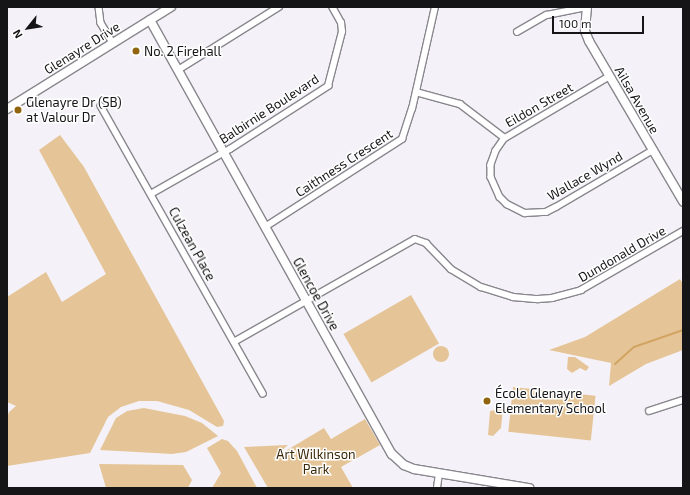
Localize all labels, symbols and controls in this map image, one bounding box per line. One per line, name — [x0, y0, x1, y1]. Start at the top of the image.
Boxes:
north arrow — [8, 8, 48, 48]
scale bar — [554, 8, 646, 34]
text: 100 m — [559, 16, 591, 30]
street label: Glenayre Drive — [41, 19, 123, 77]
text: N — [10, 28, 25, 41]
place label: No. 2 Firehall — [144, 43, 221, 59]
marker: No. 2 Firehall — [131, 46, 141, 56]
street label: Ailsa Avenue — [611, 63, 663, 137]
street label: Balbirnie Boulevard — [216, 71, 322, 147]
street label: Eildon Street — [502, 79, 576, 131]
place label: Glenayre Dr (SB) at Valour Dr — [26, 95, 122, 126]
marker: Glenayre Dr (SB) at Valour Dr — [13, 105, 23, 115]
street label: Caithness Crescent — [292, 126, 396, 200]
street label: Wallace Wynd — [545, 148, 625, 204]
street label: Culzean Place — [165, 204, 219, 284]
street label: Dundonald Drive — [576, 223, 668, 285]
street label: Glencoe Drive — [290, 255, 342, 333]
place label: École Glenayre Elementary School — [495, 386, 606, 417]
marker: École Glenayre Elementary School — [482, 396, 492, 406]
park label: Art Wilkinson Park — [276, 447, 356, 478]

